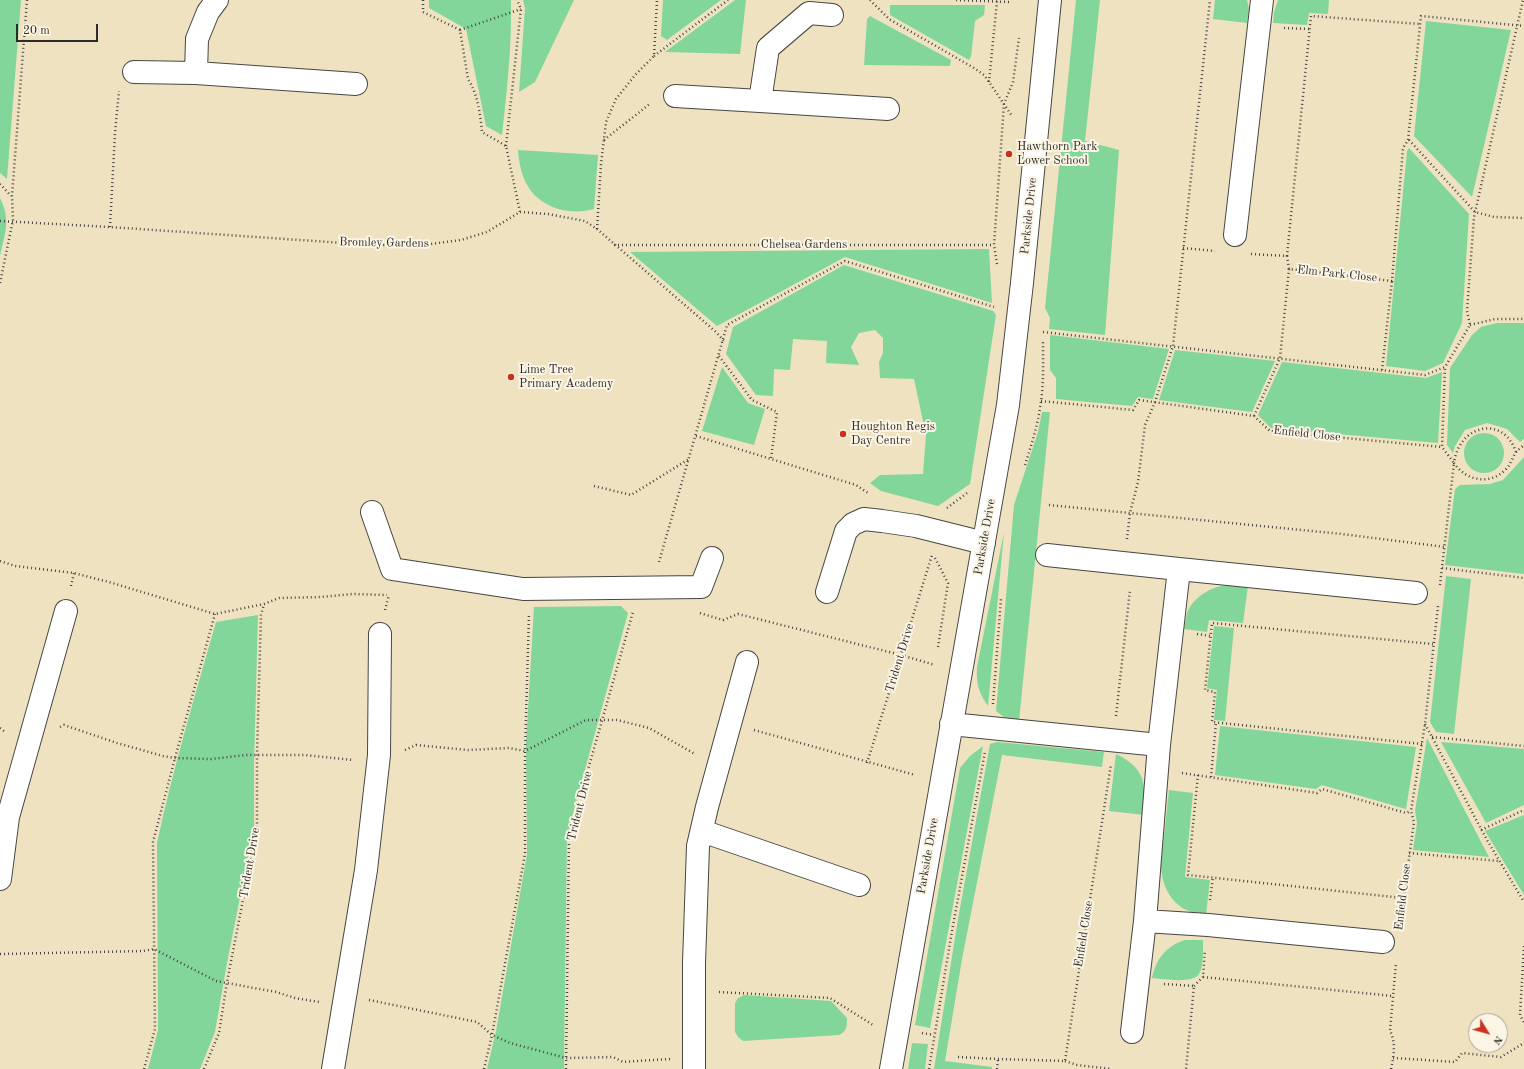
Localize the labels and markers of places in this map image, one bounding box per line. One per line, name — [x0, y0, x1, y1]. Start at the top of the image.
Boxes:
place label: Hawthorn Park Lower School — [1017, 140, 1098, 168]
marker: Hawthorn Park Lower School — [1004, 149, 1014, 159]
place label: Lime Tree Primary Academy — [519, 363, 613, 391]
marker: Lime Tree Primary Academy — [506, 372, 516, 382]
place label: Houghton Regis Day Centre — [851, 420, 935, 448]
marker: Houghton Regis Day Centre — [838, 429, 848, 439]

